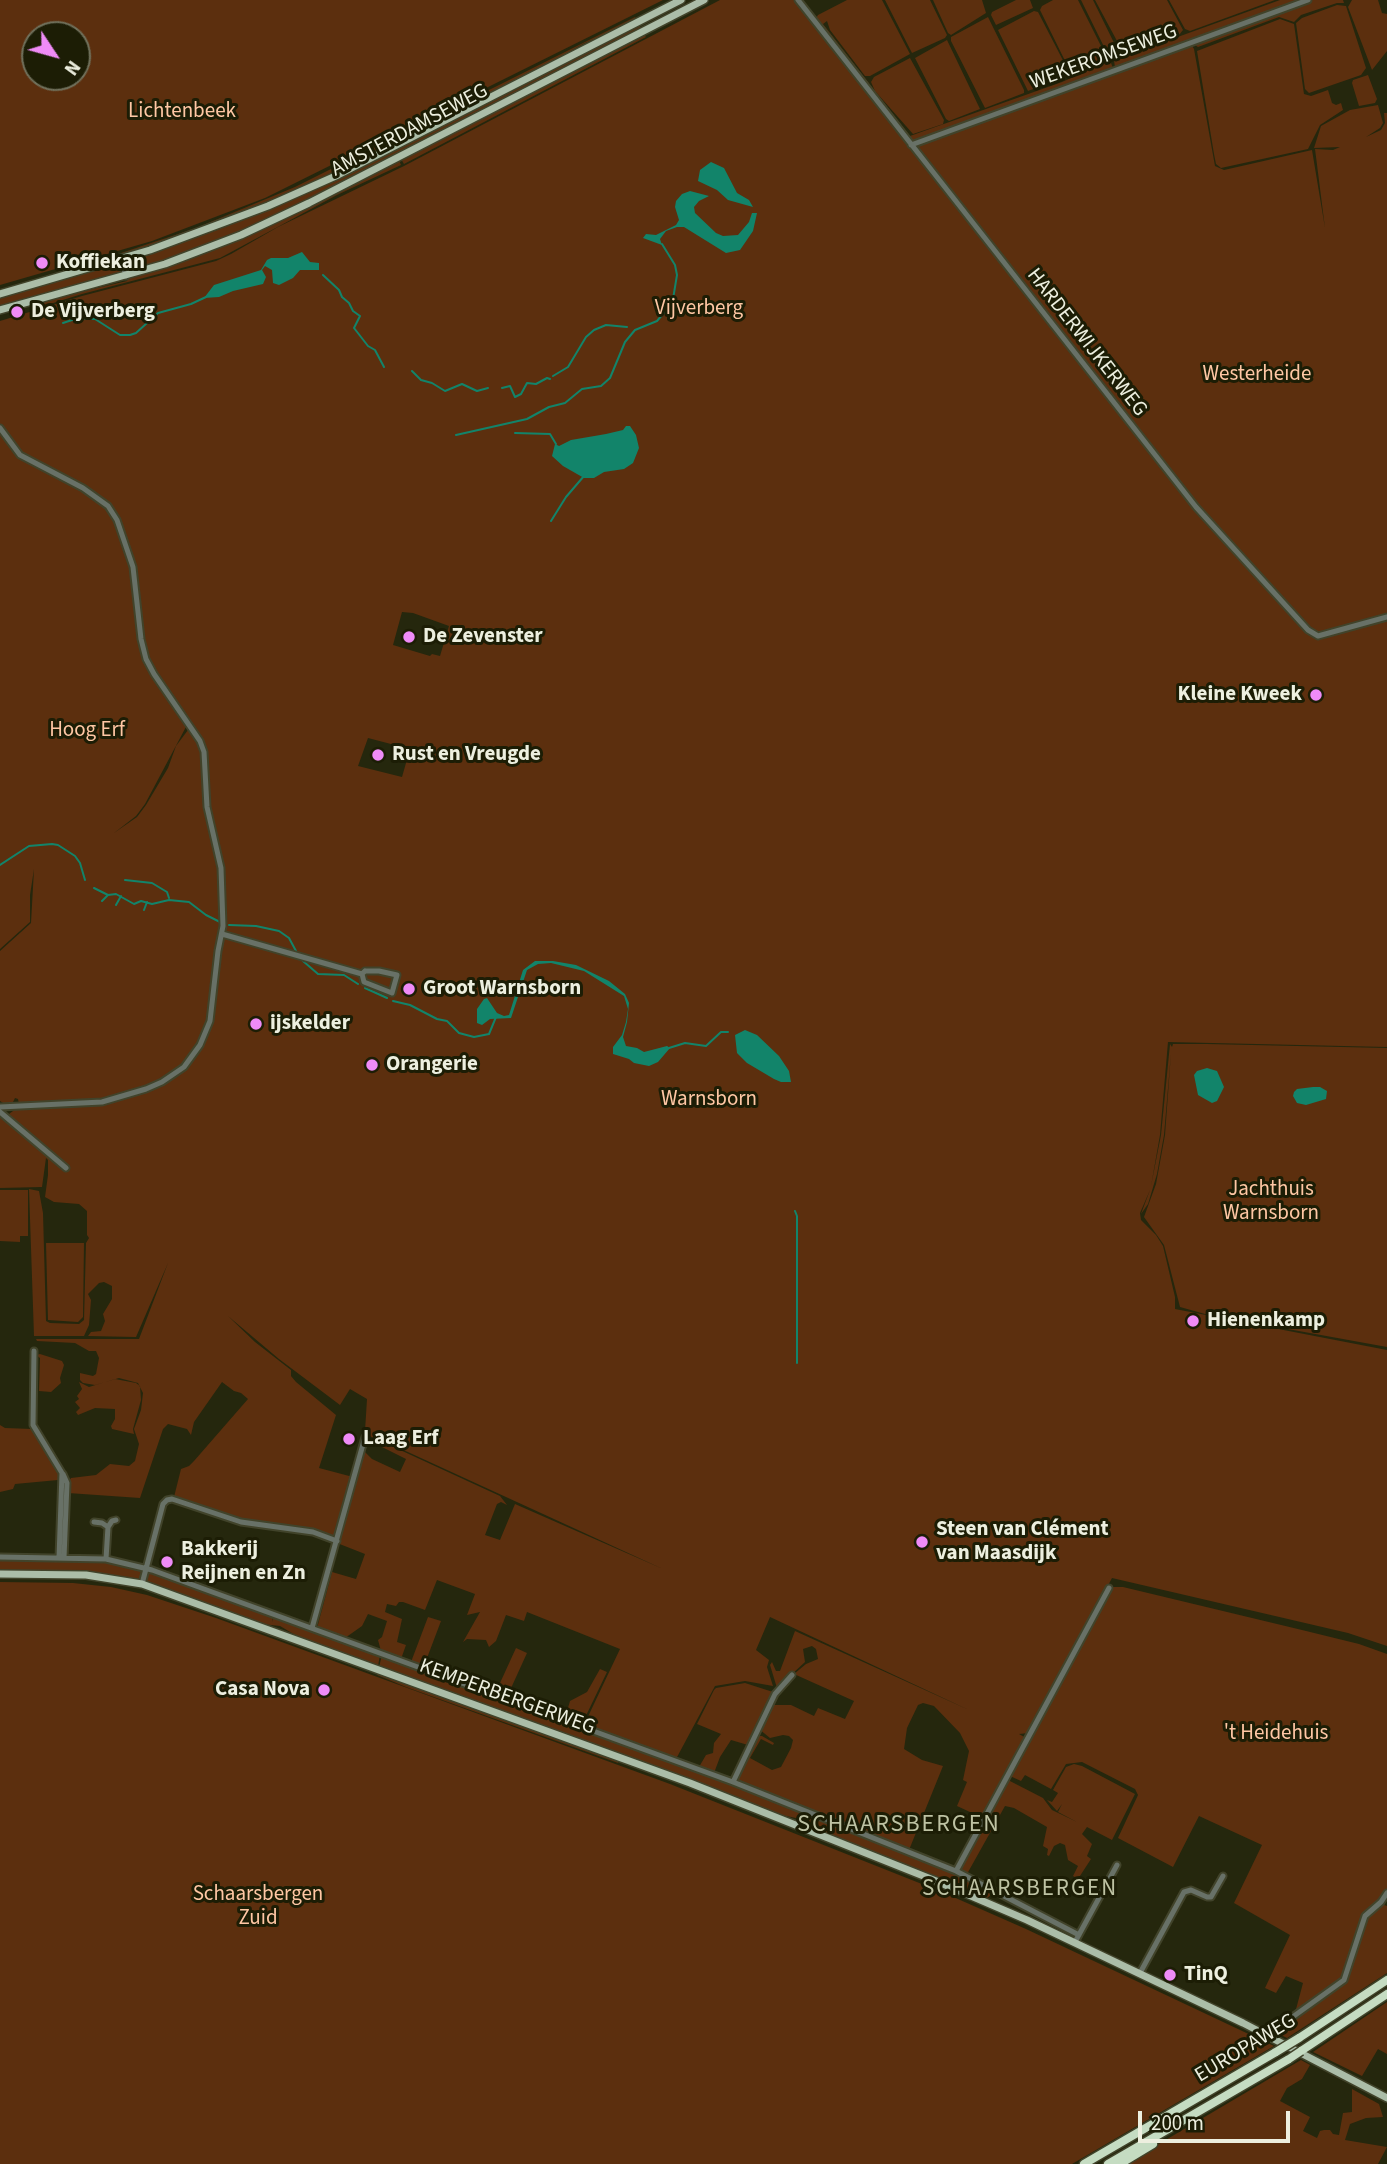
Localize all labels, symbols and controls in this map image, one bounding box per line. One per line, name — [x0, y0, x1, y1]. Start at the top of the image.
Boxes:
street label: WEKEROMSEWEG — [1027, 20, 1181, 96]
north arrow — [21, 21, 91, 91]
text: N — [57, 54, 86, 81]
street label: AMSTERDAMSEWEG — [327, 79, 493, 183]
park label: Lichtenbeek — [128, 99, 236, 125]
place label: Koffiekan — [56, 250, 145, 276]
marker: Koffiekan — [34, 255, 50, 271]
street label: HARDERWIJKERWEG — [1020, 264, 1152, 422]
park label: Vijverberg — [655, 296, 743, 322]
place label: De Vijverberg — [31, 299, 155, 325]
marker: De Vijverberg — [9, 304, 25, 320]
park label: Westerheide — [1203, 362, 1311, 388]
place label: De Zevenster — [423, 624, 543, 650]
marker: De Zevenster — [401, 629, 417, 645]
place label: Kleine Kweek — [1178, 682, 1302, 708]
marker: Kleine Kweek — [1308, 687, 1324, 703]
park label: Hoog Erf — [49, 718, 125, 744]
place label: Rust en Vreugde — [392, 742, 541, 768]
marker: Rust en Vreugde — [370, 747, 386, 763]
place label: Groot Warnsborn — [423, 976, 581, 1002]
marker: Groot Warnsborn — [401, 981, 417, 997]
place label: ijskelder — [270, 1011, 350, 1037]
marker: ijskelder — [248, 1016, 264, 1032]
place label: Orangerie — [386, 1052, 478, 1078]
marker: Orangerie — [364, 1057, 380, 1073]
park label: Warnsborn — [661, 1087, 757, 1113]
park label: Jachthuis Warnsborn — [1223, 1177, 1319, 1227]
place label: Hienenkamp — [1207, 1308, 1325, 1334]
marker: Hienenkamp — [1185, 1313, 1201, 1329]
place label: Laag Erf — [363, 1426, 438, 1452]
marker: Laag Erf — [341, 1431, 357, 1447]
place label: Steen van Clément van Maasdijk — [936, 1517, 1109, 1567]
marker: Steen van Clément van Maasdijk — [914, 1534, 930, 1550]
place label: Bakkerij Reijnen en Zn — [181, 1537, 306, 1587]
marker: Bakkerij Reijnen en Zn — [159, 1554, 175, 1570]
street label: KEMPERBERGERWEG — [416, 1654, 598, 1742]
place label: Casa Nova — [215, 1677, 310, 1703]
marker: Casa Nova — [316, 1682, 332, 1698]
park label: 't Heidehuis — [1224, 1721, 1328, 1747]
district label: SCHAARSBERGEN — [799, 1812, 999, 1840]
district label: SCHAARSBERGEN — [924, 1876, 1116, 1904]
park label: Schaarsbergen Zuid — [193, 1882, 323, 1932]
place label: TinQ — [1184, 1962, 1228, 1988]
marker: TinQ — [1162, 1967, 1178, 1983]
street label: EUROPAWEG — [1191, 2009, 1301, 2089]
scale bar — [1142, 2098, 1294, 2142]
text: 200 m — [1151, 2108, 1204, 2138]

